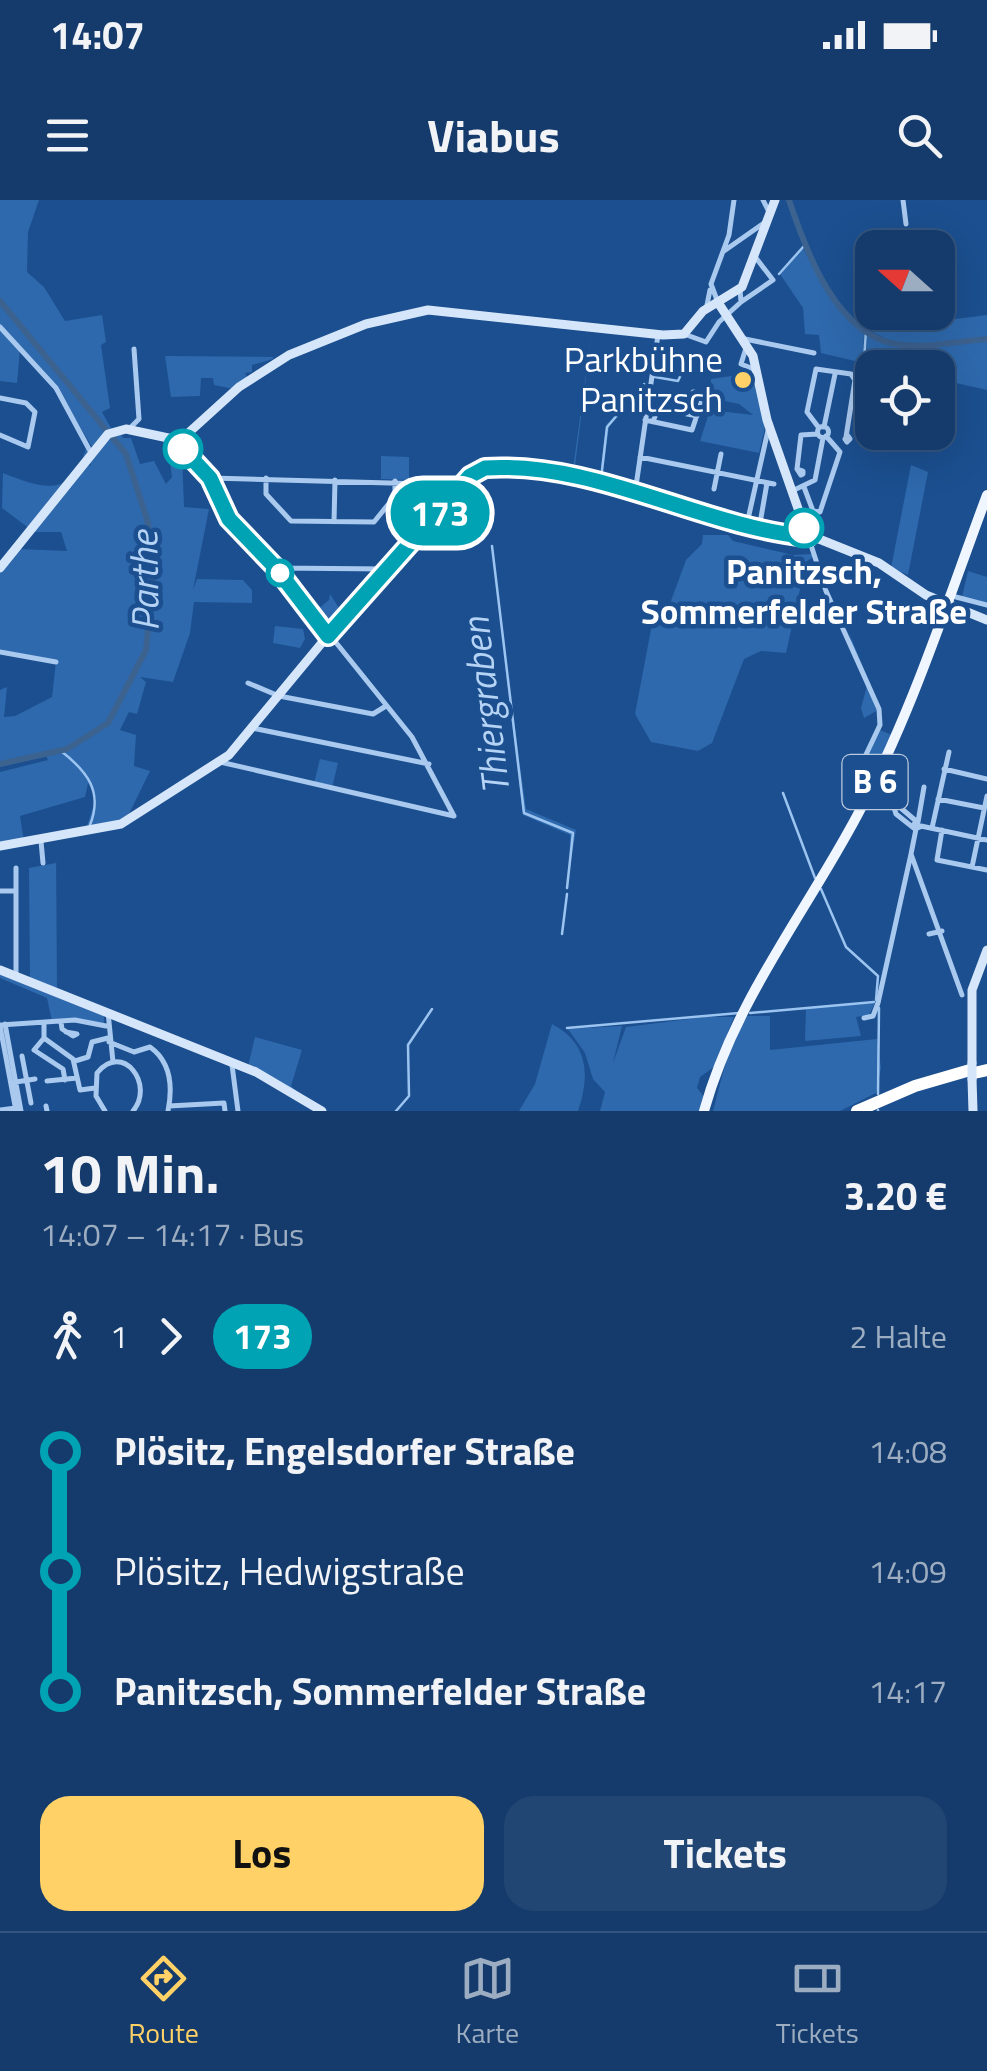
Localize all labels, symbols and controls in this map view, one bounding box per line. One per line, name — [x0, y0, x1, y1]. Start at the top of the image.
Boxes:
text: 14:07 — [50, 6, 145, 64]
text: Viabus — [427, 101, 560, 169]
icon: menu — [40, 108, 95, 163]
icon: search — [892, 108, 947, 163]
north arrow — [855, 230, 955, 330]
map controls — [855, 230, 955, 450]
place label: Parkbühne Panitzsch — [564, 332, 723, 426]
button: locate — [855, 350, 955, 450]
marker: Parkbühne Panitzsch — [732, 369, 754, 391]
unlabelled marker — [164, 430, 202, 468]
line badge: 173 — [382, 480, 498, 546]
text: 173 — [411, 486, 469, 540]
marker: Panitzsch, Sommerfelder Straße — [785, 509, 823, 547]
water label: Parthe — [114, 528, 174, 632]
place label: Panitzsch, Sommerfelder Straße — [641, 544, 967, 638]
unlabelled marker — [267, 560, 293, 586]
water label: Thiergraben — [445, 613, 525, 798]
road number: B 6 — [842, 755, 908, 809]
text: 10 Min. — [40, 1131, 220, 1214]
text: 3.20 € — [844, 1167, 947, 1225]
text: 14:07 – 14:17 · Bus — [40, 1210, 304, 1258]
icon: walk — [40, 1309, 95, 1364]
icon: forward — [143, 1309, 198, 1364]
text: 173 — [233, 1309, 292, 1363]
text: 1 — [110, 1312, 128, 1360]
text: 2 Halte — [850, 1312, 947, 1360]
text: Plösitz, Engelsdorfer Straße — [114, 1422, 575, 1480]
text: 14:08 — [868, 1427, 947, 1475]
text: Plösitz, Hedwigstraße — [114, 1542, 465, 1600]
text: 14:09 — [868, 1547, 947, 1595]
text: Panitzsch, Sommerfelder Straße — [114, 1662, 646, 1720]
text: 14:17 — [868, 1667, 947, 1715]
button: Los — [40, 1796, 484, 1911]
button: Tickets — [504, 1796, 947, 1911]
tab: Route — [128, 1951, 199, 2054]
tab: Karte — [455, 1951, 519, 2054]
tab: Tickets — [776, 1951, 859, 2054]

